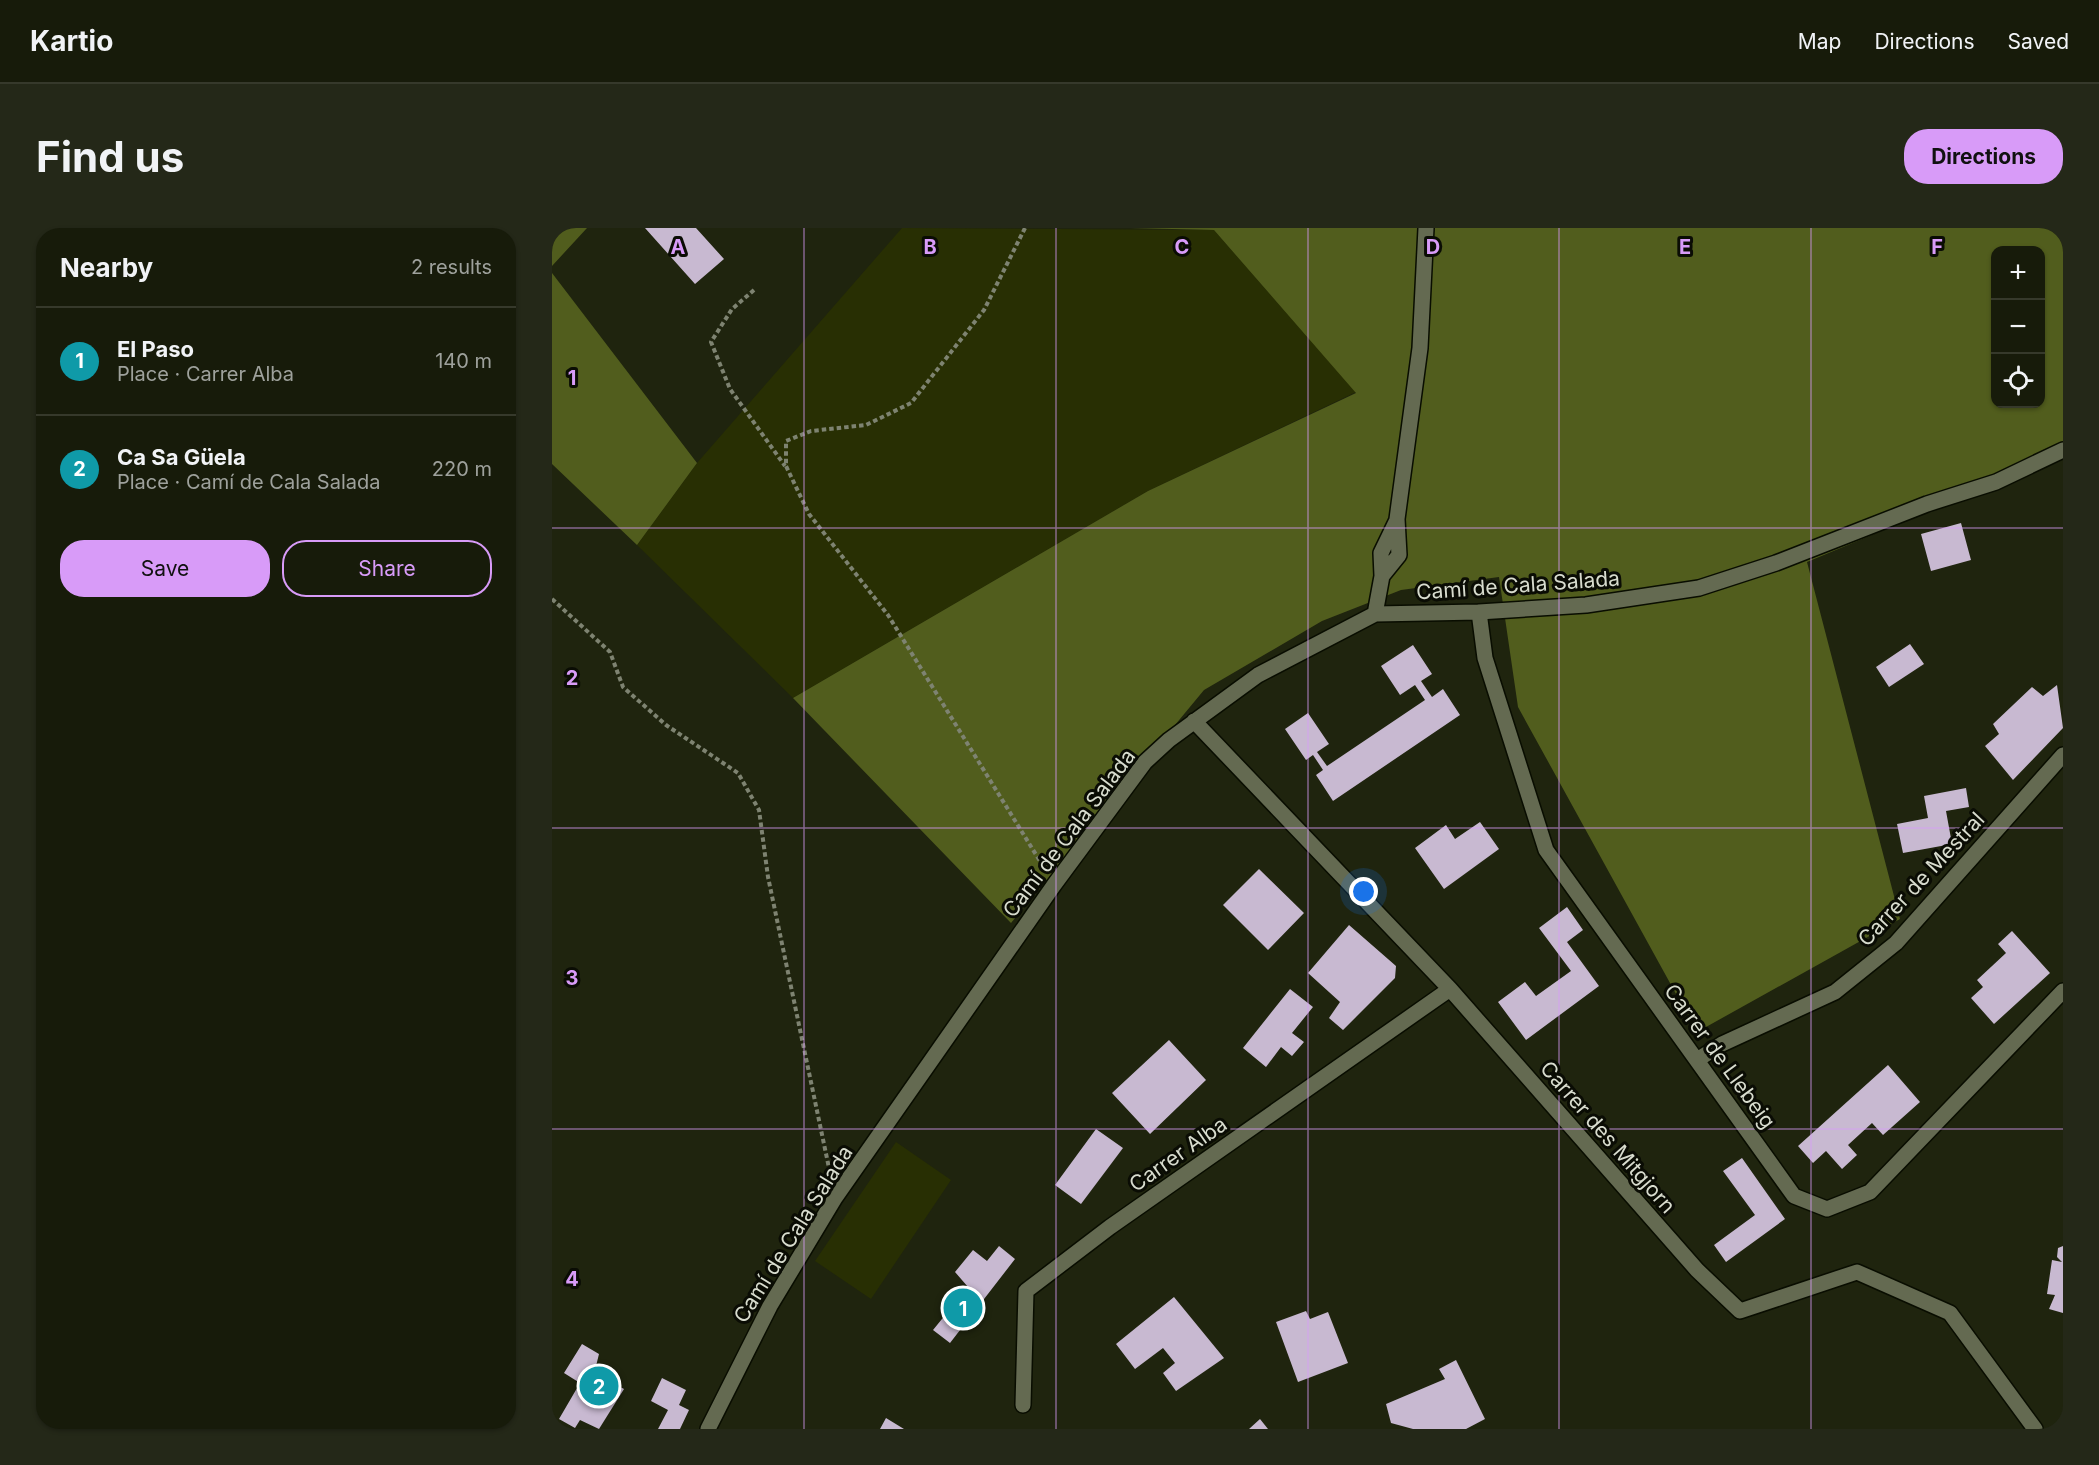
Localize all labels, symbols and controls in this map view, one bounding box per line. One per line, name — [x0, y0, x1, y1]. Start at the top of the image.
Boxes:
text: Kartio — [30, 24, 113, 58]
text: Map — [1798, 29, 1841, 54]
text: Directions — [1874, 29, 1975, 54]
text: Saved — [2008, 29, 2069, 54]
button: Directions — [1904, 129, 2063, 184]
text: Find us — [36, 131, 184, 182]
text: A — [671, 235, 686, 259]
text: B — [923, 235, 937, 259]
text: C — [1175, 235, 1189, 259]
text: D — [1426, 235, 1440, 259]
text: E — [1679, 235, 1691, 259]
text: F — [1931, 235, 1943, 259]
map controls — [1991, 246, 2045, 408]
button: + — [1991, 246, 2045, 300]
text: Nearby — [60, 252, 153, 283]
text: 2 results — [411, 255, 492, 279]
button: − — [1991, 300, 2045, 354]
text: El Paso — [117, 336, 194, 362]
text: 1 — [75, 349, 84, 373]
text: 140 m — [435, 349, 492, 373]
button: locate — [1991, 354, 2045, 408]
text: Place · Carrer Alba — [117, 362, 294, 386]
text: 1 — [568, 366, 576, 390]
text: Ca Sa Güela — [117, 444, 246, 470]
text: 2 — [73, 457, 86, 481]
text: 220 m — [432, 457, 492, 481]
text: Place · Camí de Cala Salada — [117, 470, 380, 494]
button: Save — [60, 540, 270, 597]
button: Share — [282, 540, 492, 597]
street label: Camí de Cala Salada — [1415, 565, 1621, 605]
text: 2 — [566, 666, 578, 690]
street label: Camí de Cala Salada — [998, 744, 1140, 922]
street label: Carrer de Mestral — [1853, 807, 1989, 951]
your location — [1349, 877, 1378, 906]
text: 3 — [566, 966, 578, 990]
street label: Carrer de Llebeig — [1659, 979, 1781, 1133]
street label: Carrer des Mitgjorn — [1535, 1056, 1681, 1218]
street label: Carrer Alba — [1124, 1111, 1232, 1197]
street label: Camí de Cala Salada — [728, 1141, 858, 1327]
text: 4 — [565, 1267, 579, 1291]
pin: 1 — [944, 1286, 982, 1330]
pin: 2 — [580, 1364, 618, 1408]

